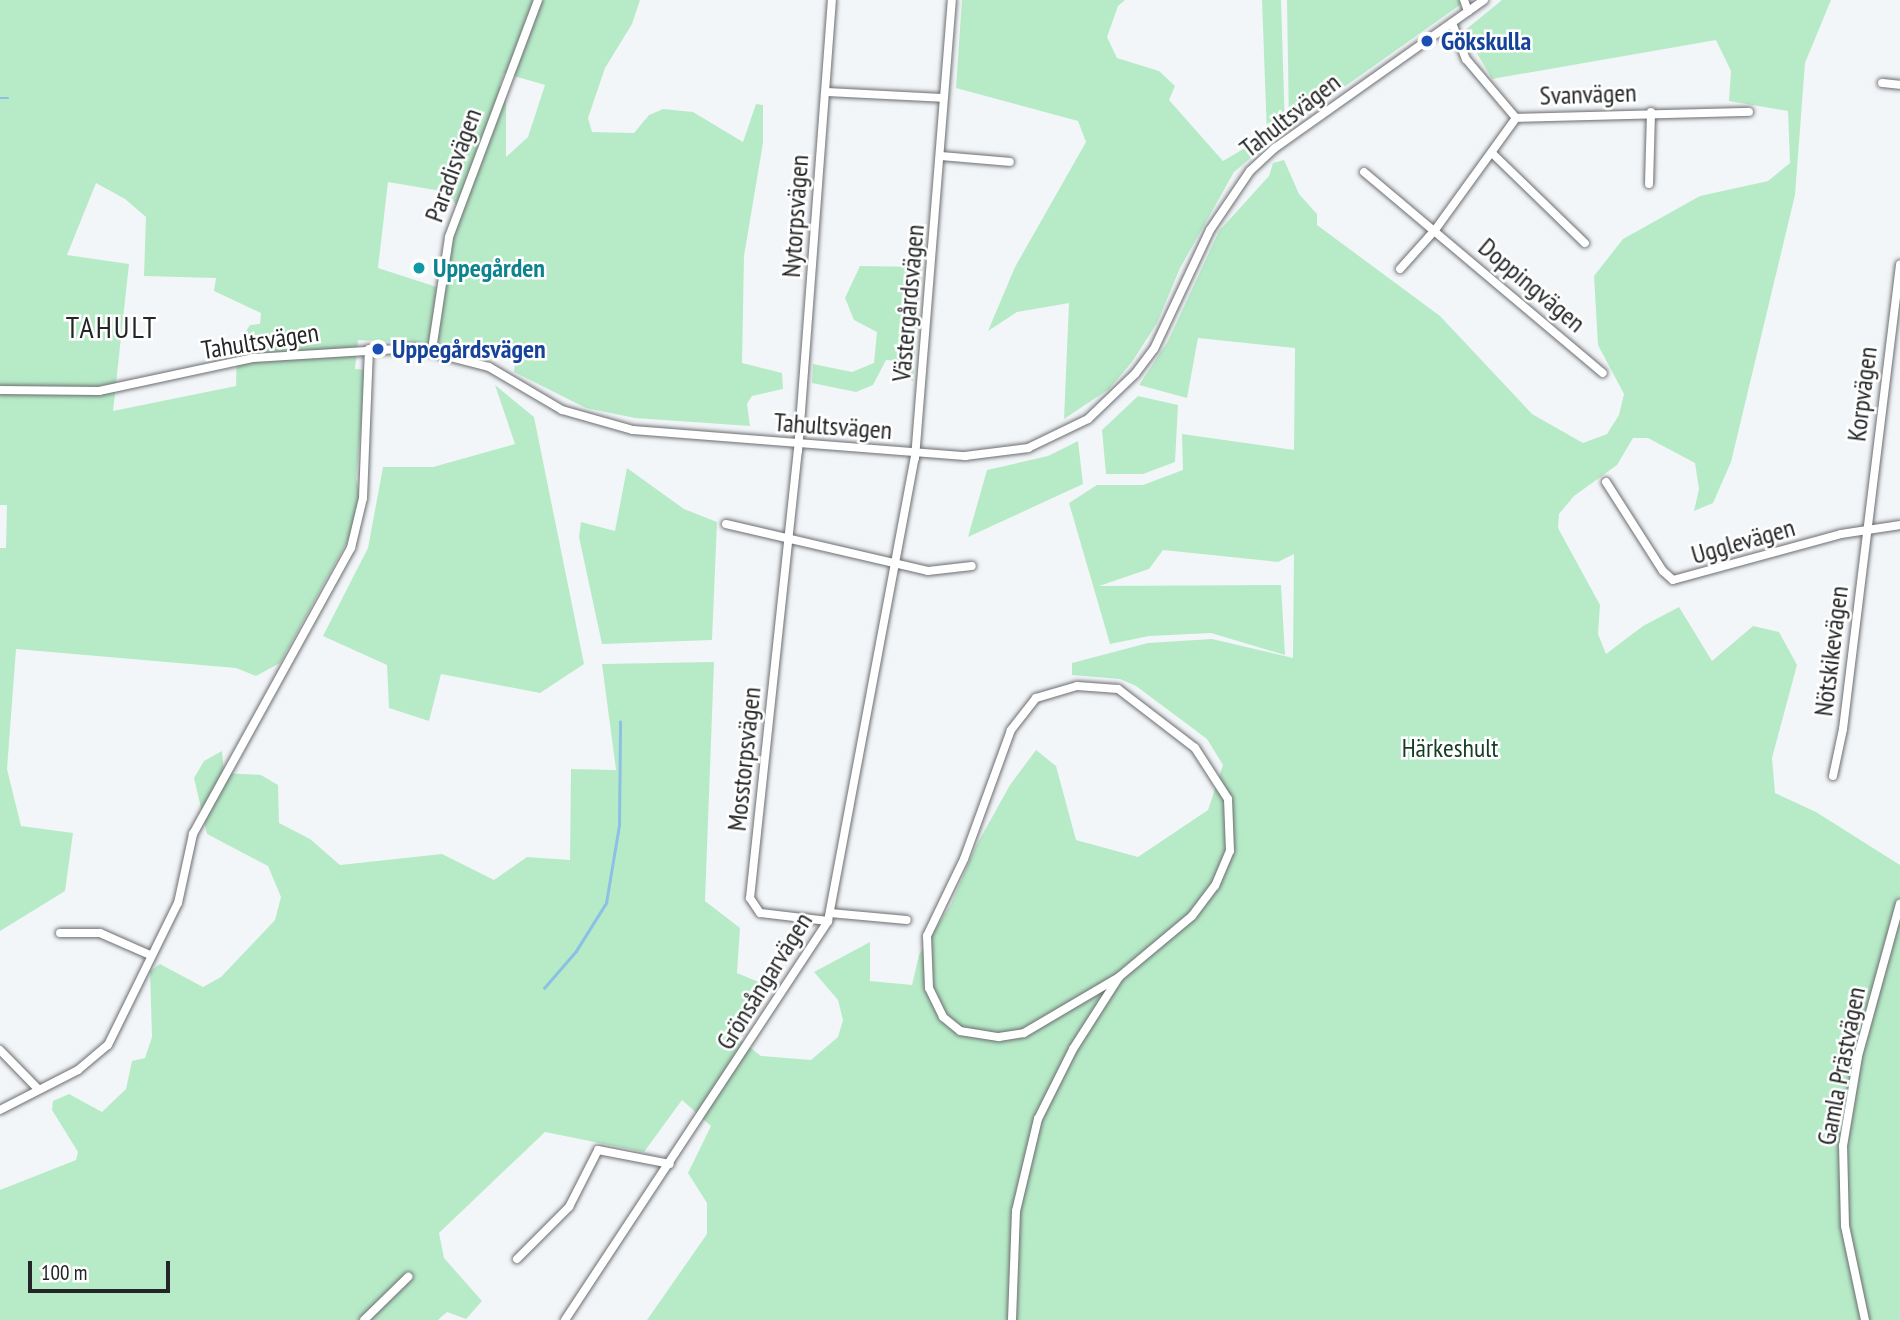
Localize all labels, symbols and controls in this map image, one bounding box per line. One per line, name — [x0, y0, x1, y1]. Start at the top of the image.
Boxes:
place label: Gökskulla — [1441, 25, 1531, 57]
marker: Gökskulla — [1419, 33, 1435, 49]
street label: Tahultsvägen — [1234, 66, 1346, 164]
street label: Svanvägen — [1539, 77, 1637, 111]
street label: Paradisvägen — [418, 104, 488, 226]
street label: Nytorpsvägen — [775, 154, 815, 278]
street label: Västergårdsvägen — [886, 223, 930, 383]
street label: Doppingvägen — [1472, 231, 1592, 339]
place label: Uppegården — [433, 252, 545, 284]
marker: Uppegården — [411, 260, 427, 276]
district label: TAHULT — [66, 309, 158, 345]
street label: Tahultsvägen — [199, 316, 321, 366]
place label: Uppegårdsvägen — [392, 333, 546, 365]
marker: Uppegårdsvägen — [370, 341, 386, 357]
street label: Korpvägen — [1841, 345, 1883, 443]
street label: Tahultsvägen — [773, 406, 893, 446]
street label: Ugglevägen — [1688, 511, 1798, 571]
street label: Nötskikevägen — [1808, 584, 1854, 718]
street label: Mosstorpsvägen — [721, 685, 767, 833]
park label: Härkeshult — [1402, 732, 1498, 764]
street label: Grönsångarvägen — [709, 907, 819, 1055]
street label: Gamla Prästvägen — [1810, 984, 1872, 1148]
scale bar — [32, 1246, 173, 1290]
text: 100 m — [41, 1259, 87, 1286]

